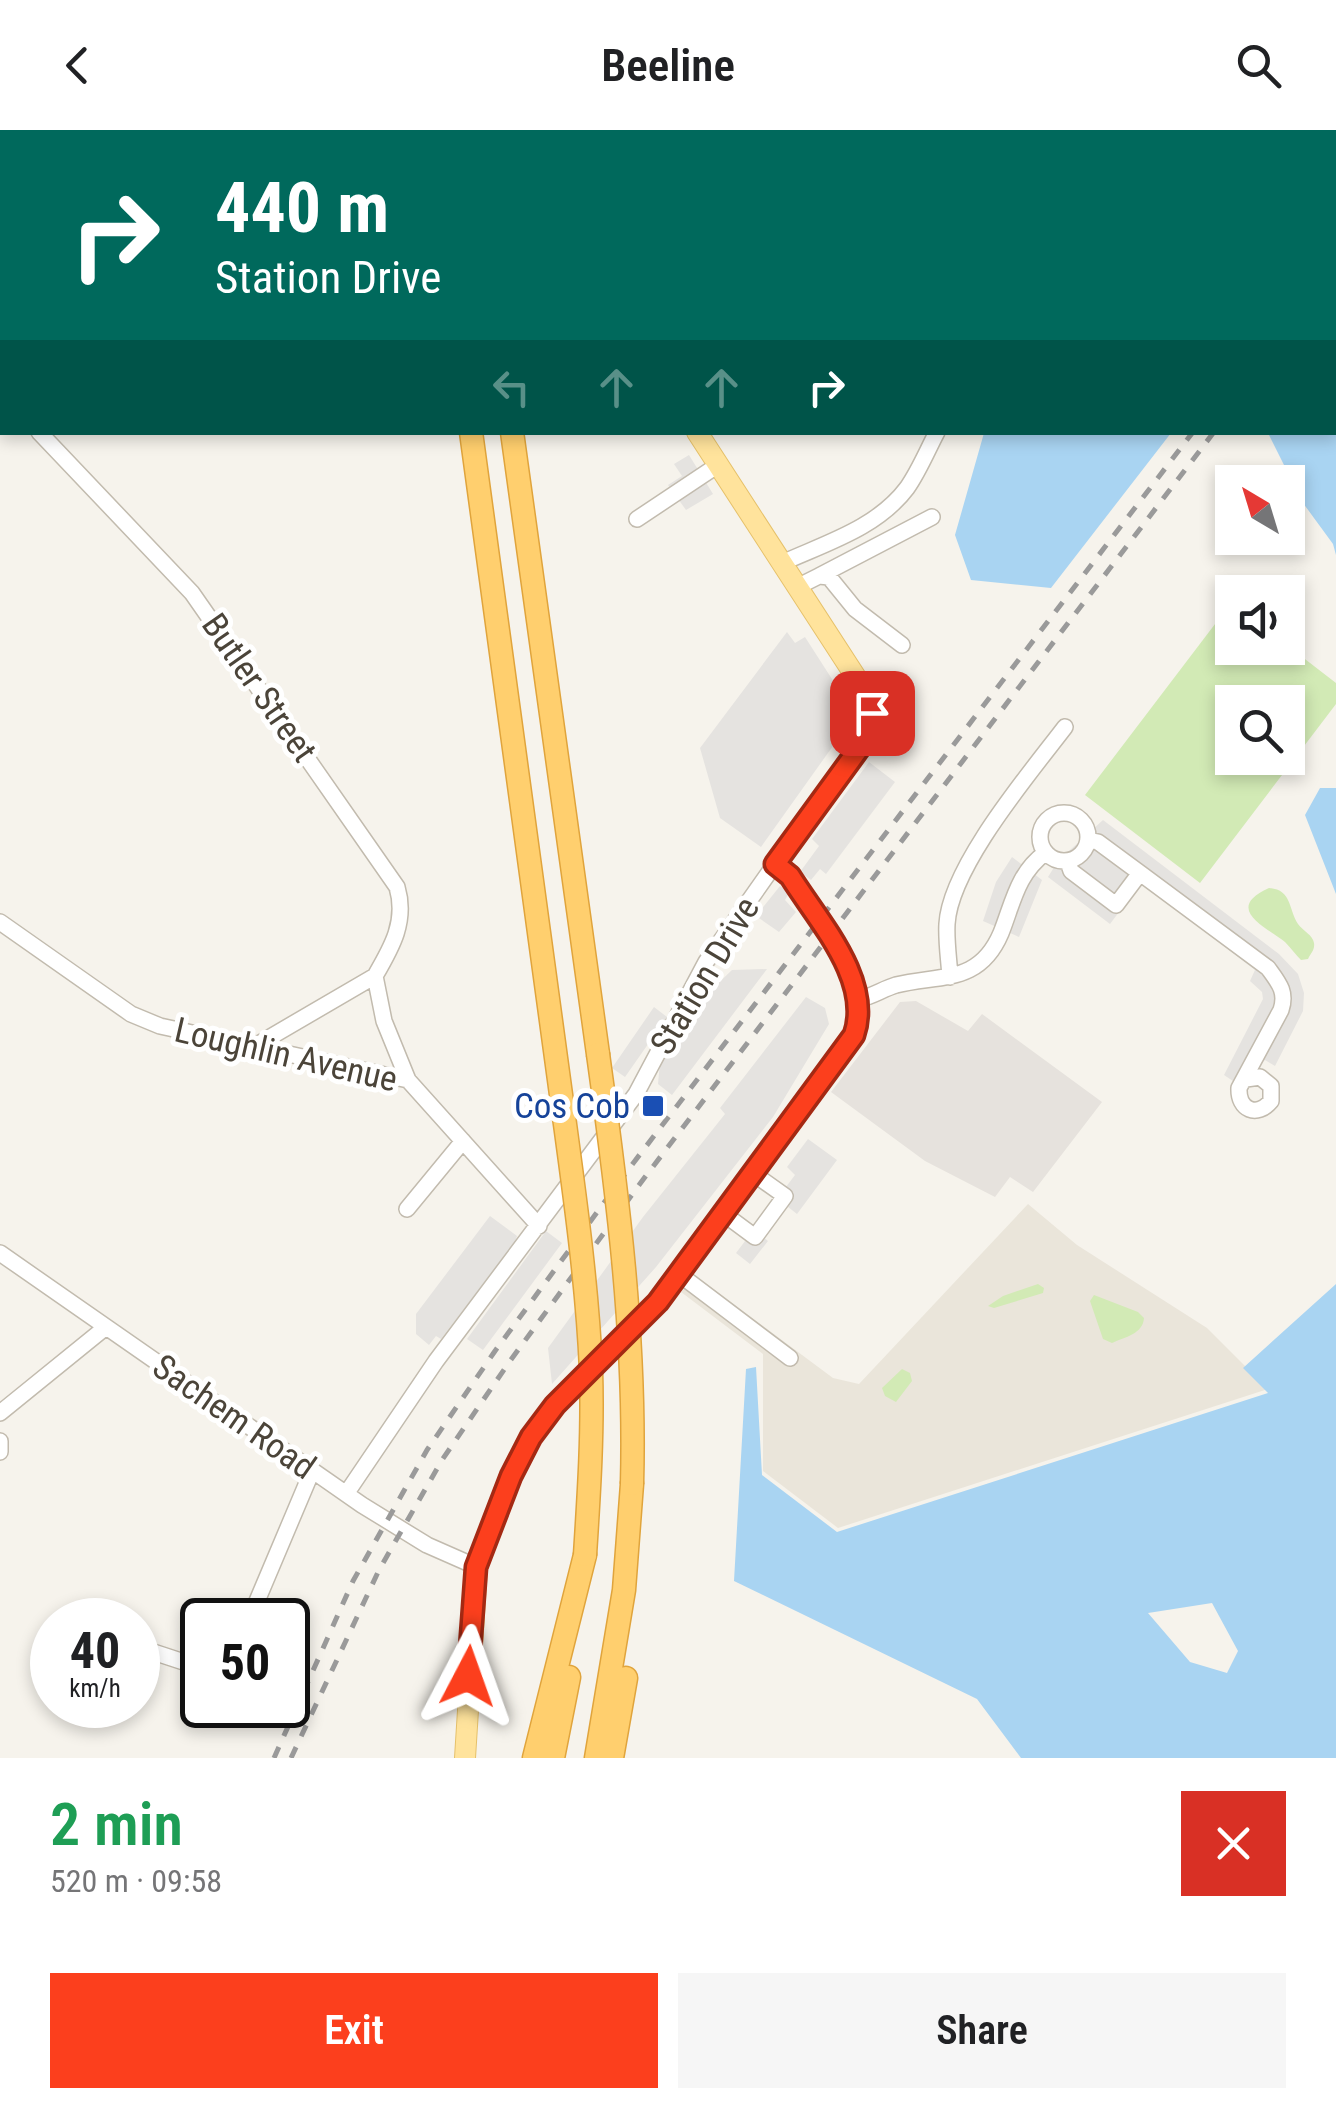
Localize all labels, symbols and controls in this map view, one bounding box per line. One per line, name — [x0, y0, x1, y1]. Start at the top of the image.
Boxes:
icon: back — [50, 38, 105, 93]
icon: search — [1231, 38, 1286, 93]
text: Beeline — [601, 39, 735, 92]
text: 440 m — [215, 167, 389, 249]
icon: right — [50, 170, 180, 300]
text: Station Drive — [215, 251, 441, 304]
icon: left — [484, 360, 539, 415]
icon: ahead — [589, 360, 644, 415]
icon: ahead — [694, 360, 749, 415]
icon: right — [799, 360, 854, 415]
north arrow — [1215, 465, 1305, 555]
map controls — [1215, 465, 1305, 775]
button: sound — [1215, 575, 1305, 665]
street label: Butler Street — [193, 606, 325, 770]
pin — [830, 671, 915, 756]
button: search — [1215, 685, 1305, 775]
icon: arrive — [845, 686, 900, 741]
street label: Station Drive — [642, 890, 768, 1062]
street label: Loughlin Avenue — [171, 1009, 401, 1101]
place label: Cos Cob — [514, 1086, 630, 1127]
marker: Cos Cob — [640, 1093, 666, 1119]
street label: Sachem Road — [145, 1346, 323, 1488]
speed limit sign: 50 — [180, 1598, 310, 1728]
text: 40 — [70, 1622, 120, 1680]
position arrow — [416, 1624, 520, 1728]
text: km/h — [69, 1674, 121, 1703]
text: 2 min — [50, 1789, 183, 1860]
button: close — [1181, 1791, 1286, 1896]
text: 520 m · 09:58 — [50, 1862, 222, 1900]
button: Exit — [50, 1973, 658, 2088]
button: Share — [678, 1973, 1286, 2088]

